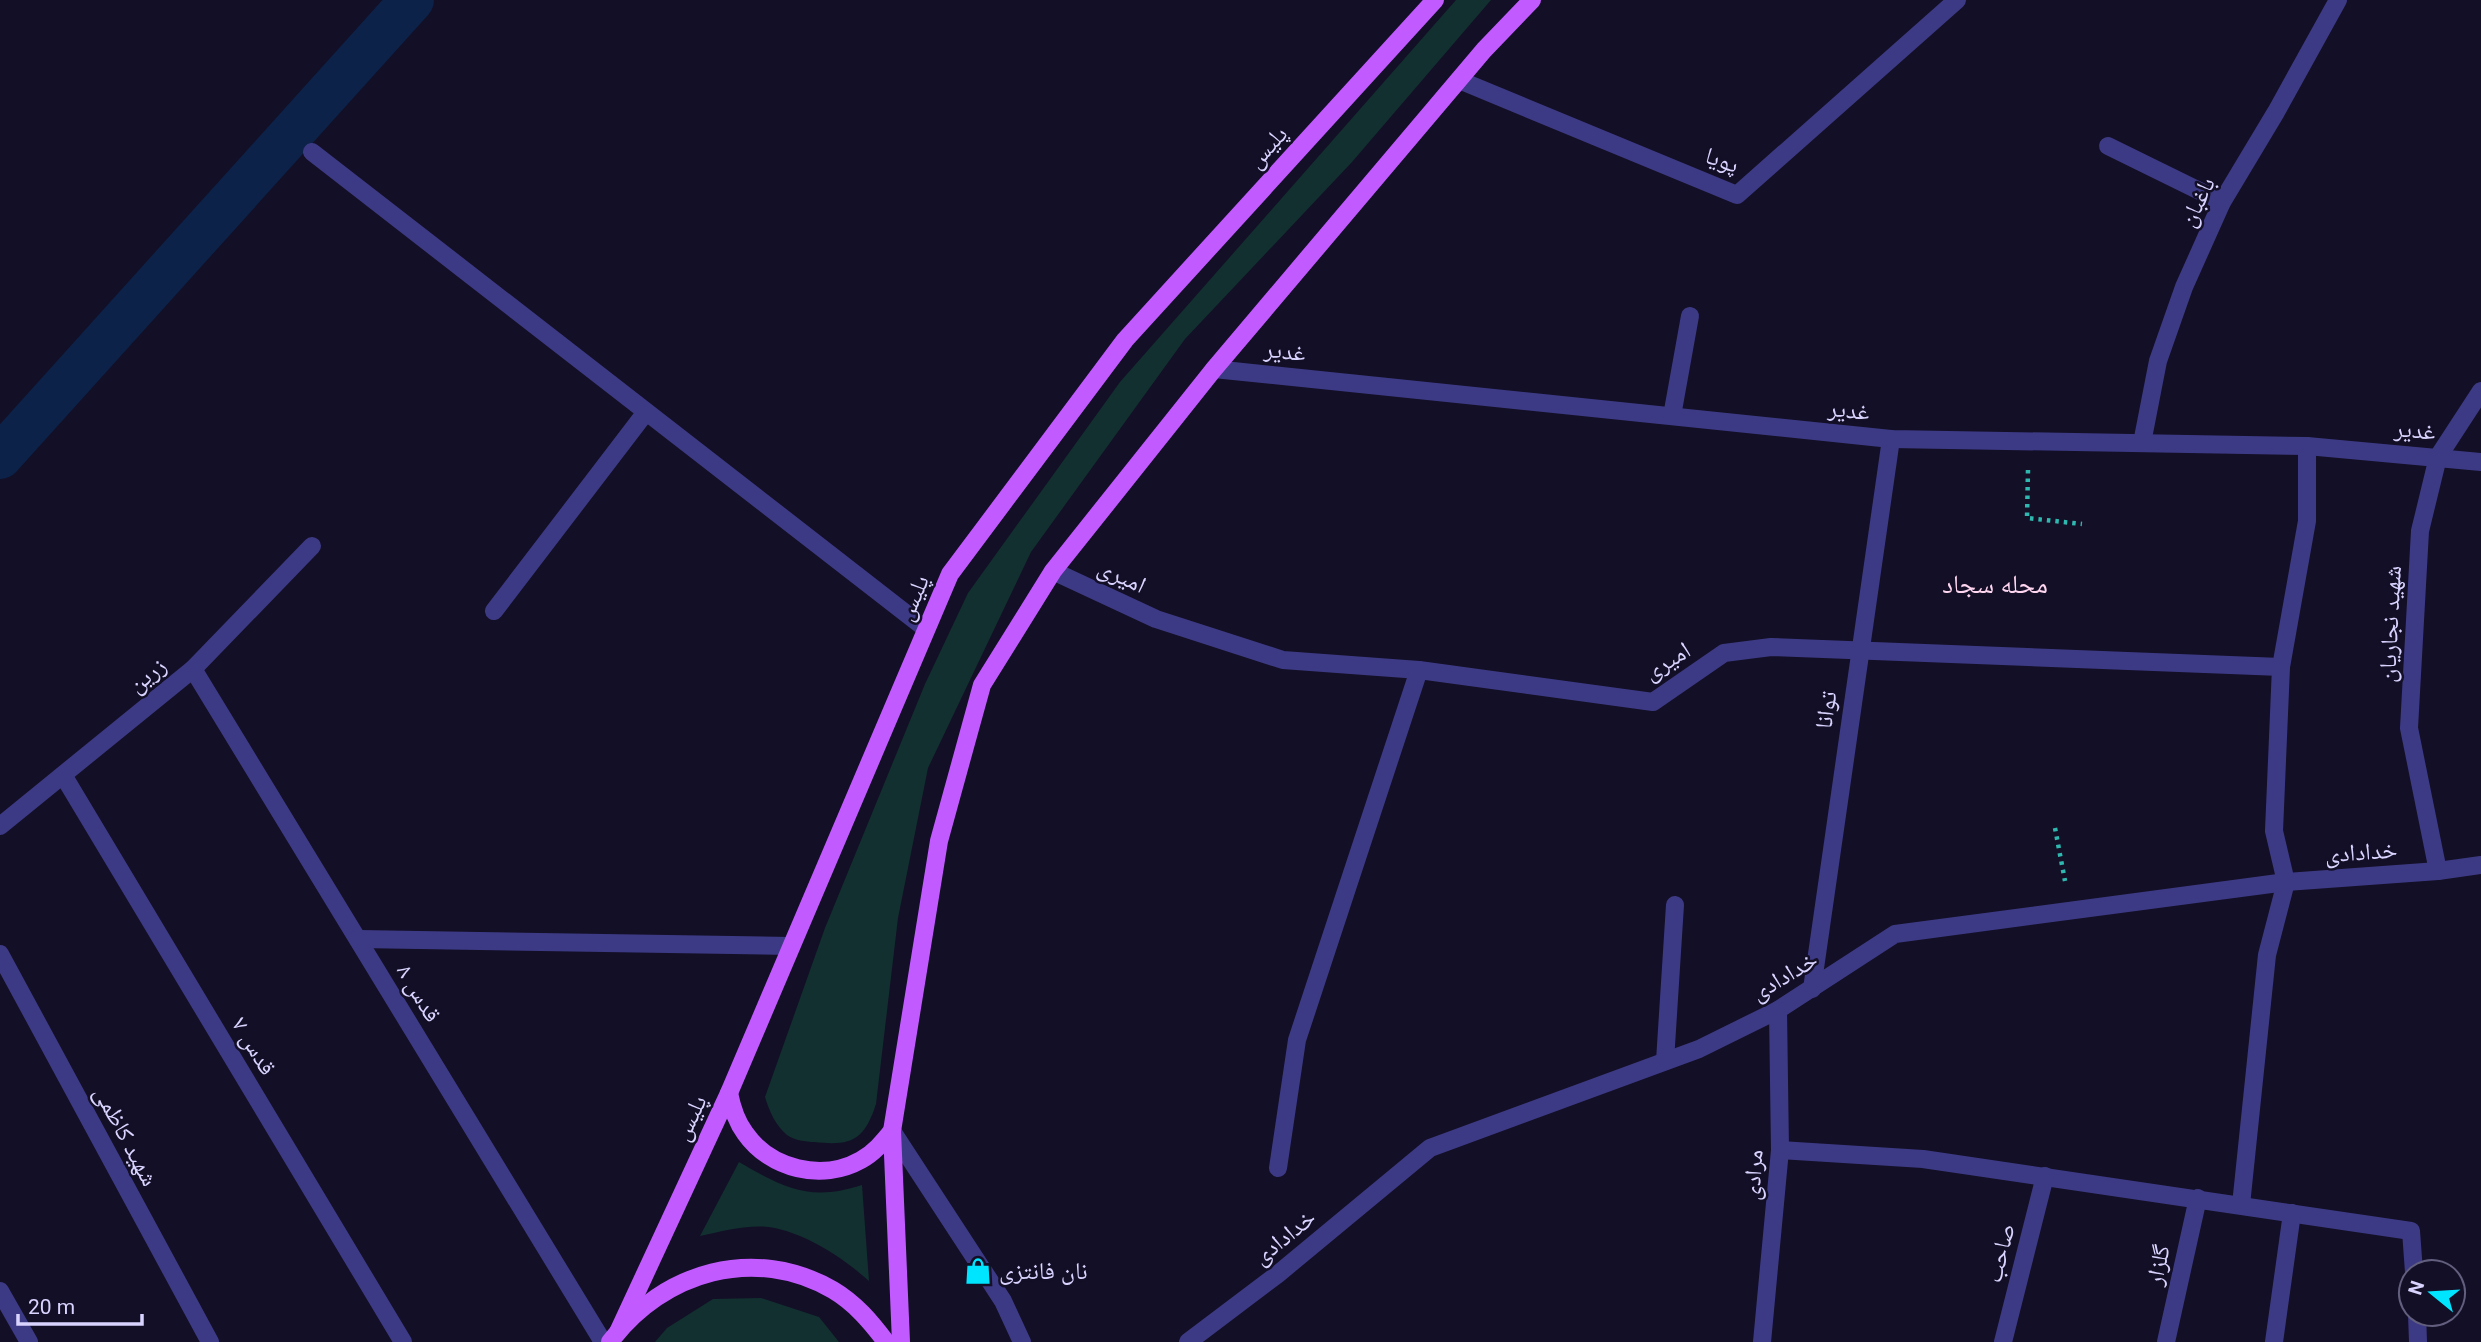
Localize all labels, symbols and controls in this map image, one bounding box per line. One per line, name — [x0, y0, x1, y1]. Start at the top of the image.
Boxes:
street label: پلیس — [1241, 120, 1293, 174]
street label: پویا — [1701, 141, 1743, 179]
street label: باغبان — [2173, 173, 2221, 231]
street label: غدیر — [1262, 335, 1307, 367]
street label: غدیر — [1826, 394, 1871, 426]
street label: غدیر — [2392, 414, 2437, 446]
street label: امیری — [1094, 553, 1150, 599]
street label: شهید نجاریان — [2373, 565, 2407, 683]
district label: محله سجاد — [1942, 569, 2048, 599]
street label: پلیس — [891, 571, 935, 625]
street label: امیری — [1638, 636, 1696, 686]
street label: زرین — [122, 651, 172, 699]
street label: توانا — [1810, 689, 1842, 731]
street label: خدادادی — [2324, 835, 2398, 869]
street label: خدادادی — [1746, 945, 1822, 1007]
street label: قدس ۸ — [391, 959, 447, 1027]
street label: قدس ۷ — [226, 1012, 282, 1080]
street label: شهید کاظمی — [88, 1081, 164, 1191]
street label: پلیس — [667, 1091, 713, 1145]
street label: مرادی — [1737, 1149, 1769, 1201]
street label: خدادادی — [1247, 1203, 1321, 1271]
street label: صاحب — [1979, 1221, 2021, 1285]
street label: گلزار — [2140, 1242, 2176, 1289]
shop icon: نان فانتزی — [963, 1256, 993, 1286]
place label: نان فانتزی — [999, 1257, 1088, 1285]
north arrow — [2397, 1258, 2467, 1328]
text: N — [2403, 1278, 2429, 1298]
scale bar — [18, 1282, 142, 1326]
text: 20 m — [28, 1295, 75, 1319]

